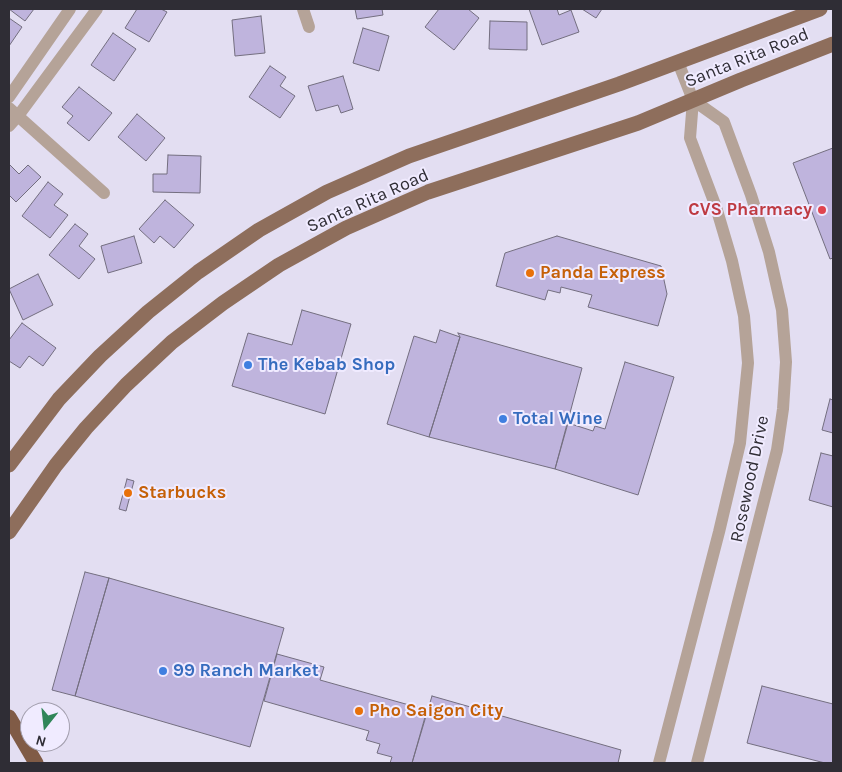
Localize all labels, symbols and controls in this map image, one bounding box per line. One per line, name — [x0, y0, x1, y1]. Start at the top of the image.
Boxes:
street label: Santa Rita Road — [682, 23, 812, 93]
street label: Santa Rita Road — [304, 164, 432, 238]
place label: CVS Pharmacy — [688, 199, 812, 221]
marker: CVS Pharmacy — [816, 204, 828, 216]
place label: Panda Express — [540, 262, 665, 284]
marker: Panda Express — [524, 267, 536, 279]
place label: The Kebab Shop — [258, 354, 395, 376]
marker: The Kebab Shop — [242, 359, 254, 371]
place label: Total Wine — [513, 408, 602, 430]
marker: Total Wine — [497, 413, 509, 425]
street label: Rosewood Drive — [726, 414, 774, 544]
place label: Starbucks — [138, 482, 226, 504]
marker: Starbucks — [122, 487, 134, 499]
place label: 99 Ranch Market — [173, 660, 319, 682]
marker: 99 Ranch Market — [157, 665, 169, 677]
place label: Pho Saigon City — [369, 700, 503, 722]
north arrow — [20, 702, 70, 752]
marker: Pho Saigon City — [353, 705, 365, 717]
text: N — [34, 731, 48, 750]

